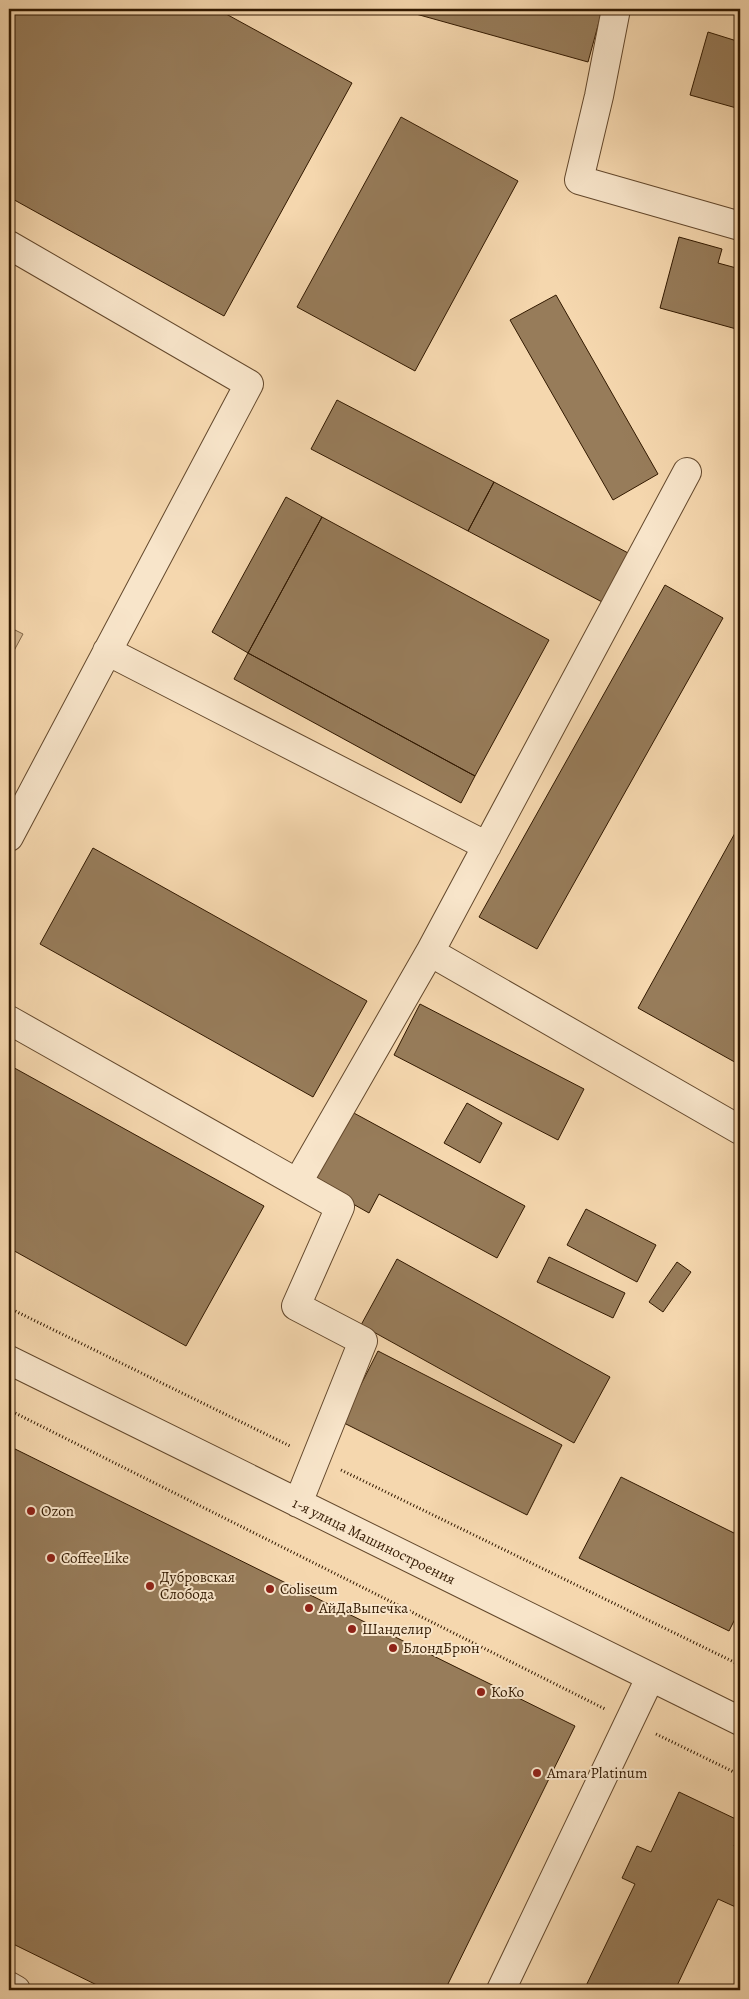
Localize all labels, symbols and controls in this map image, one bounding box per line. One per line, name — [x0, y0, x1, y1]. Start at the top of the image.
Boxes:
street label: 1-я улица Машиностроения — [289, 1493, 459, 1589]
place label: Ozon — [41, 1501, 74, 1521]
marker: Ozon — [25, 1505, 37, 1517]
place label: Coffee Like — [61, 1548, 129, 1568]
marker: Coffee Like — [45, 1552, 57, 1564]
place label: Дубровская Слобода — [160, 1567, 235, 1604]
place label: Coliseum — [280, 1579, 338, 1599]
marker: Дубровская Слобода — [144, 1580, 156, 1592]
marker: Coliseum — [264, 1583, 276, 1595]
place label: АйДаВыпечка — [318, 1598, 408, 1618]
marker: АйДаВыпечка — [303, 1602, 315, 1614]
place label: Шанделир — [362, 1619, 432, 1639]
marker: Шанделир — [346, 1623, 358, 1635]
place label: БлондБрюн — [403, 1638, 480, 1658]
marker: БлондБрюн — [387, 1642, 399, 1654]
place label: КоКо — [491, 1682, 524, 1702]
marker: КоКо — [475, 1686, 487, 1698]
place label: Amara Platinum — [546, 1763, 648, 1783]
marker: Amara Platinum — [531, 1767, 543, 1779]

